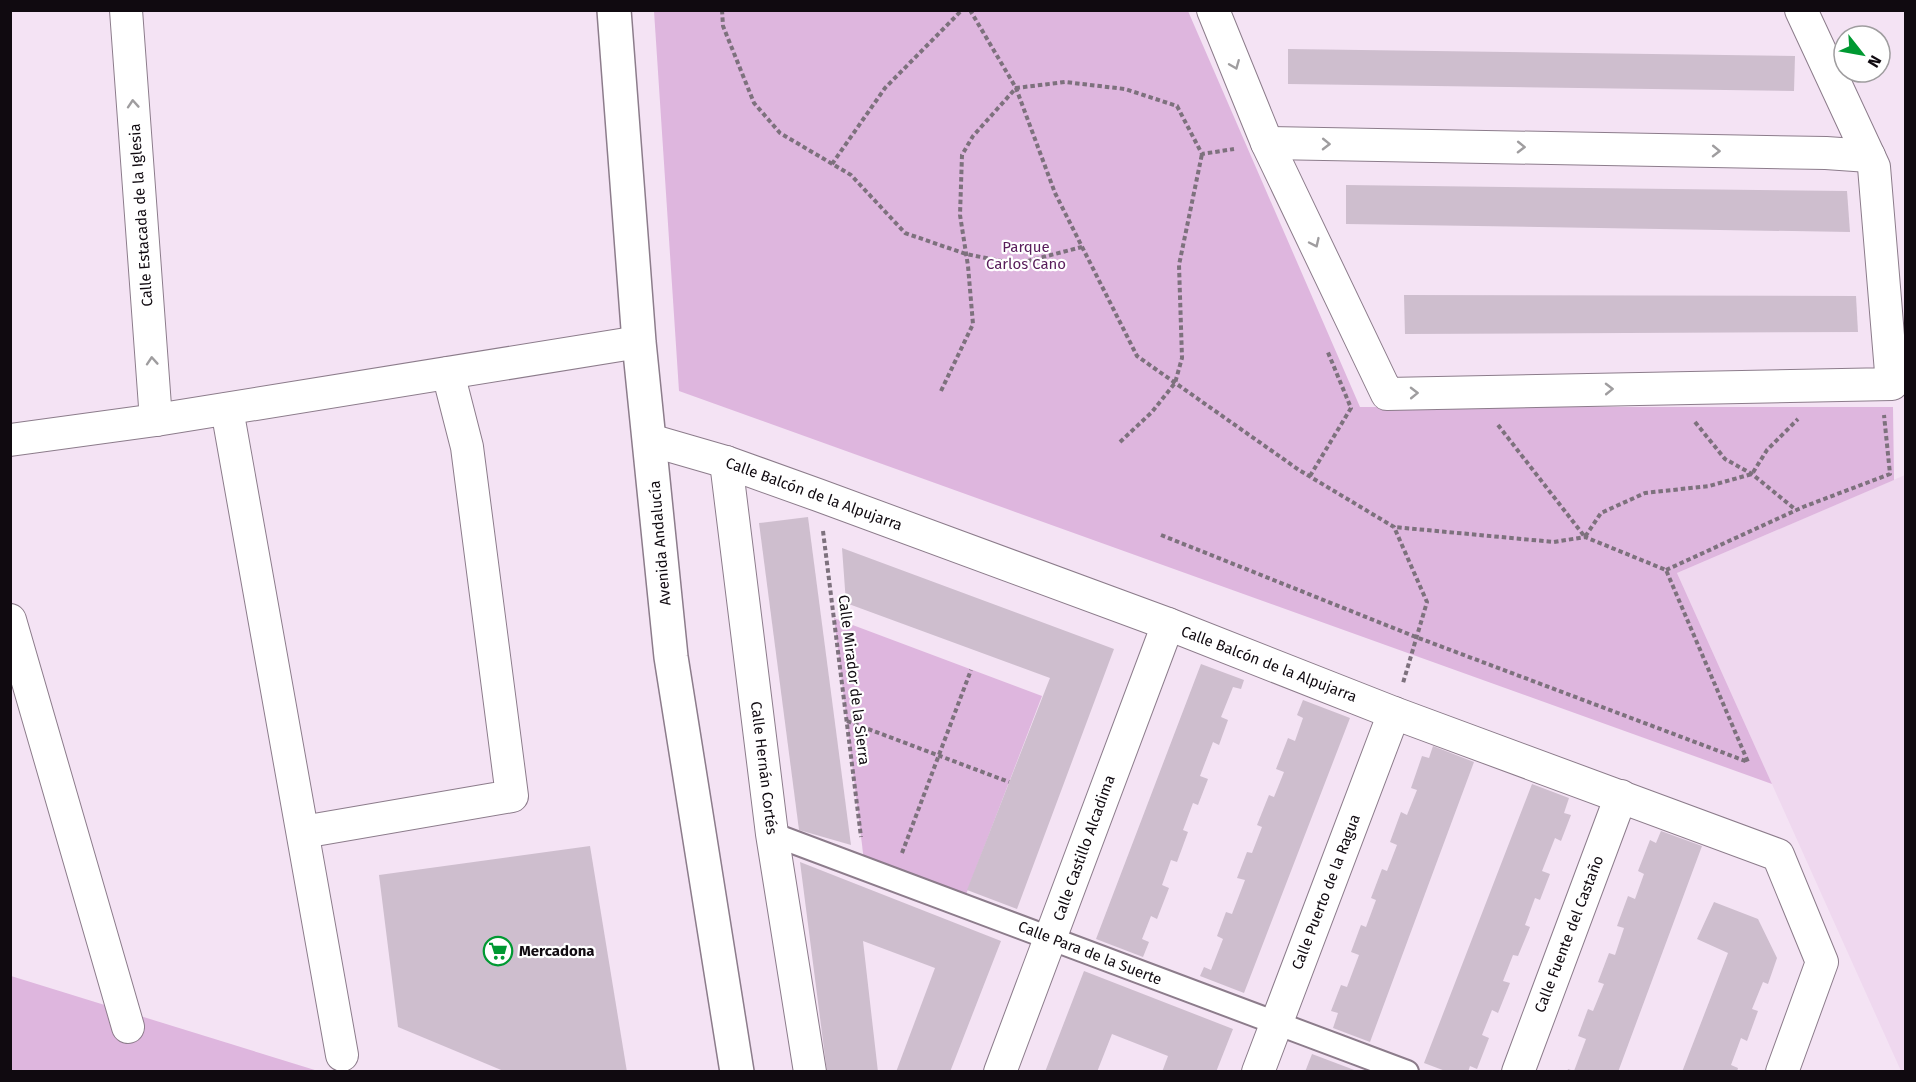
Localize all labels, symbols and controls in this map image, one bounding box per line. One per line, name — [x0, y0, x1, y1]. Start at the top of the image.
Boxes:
north arrow — [1832, 24, 1892, 84]
text: N — [1864, 52, 1885, 71]
one-way arrow — [1228, 58, 1240, 69]
one-way arrow — [126, 100, 139, 109]
street label: Calle Estacada de la Iglesia — [126, 123, 156, 307]
one-way arrow — [1321, 138, 1330, 150]
one-way arrow — [1516, 141, 1525, 154]
one-way arrow — [1711, 145, 1720, 157]
one-way arrow — [1307, 236, 1319, 247]
park label: Parque Carlos Cano — [986, 238, 1066, 273]
one-way arrow — [146, 357, 159, 366]
one-way arrow — [1605, 383, 1614, 396]
one-way arrow — [1410, 387, 1419, 400]
street label: Calle Balcón de la Alpujarra — [723, 454, 905, 534]
street label: Avenida Andalucía — [646, 480, 674, 606]
street label: Calle Mirador de la Sierra — [835, 594, 873, 766]
street label: Calle Balcón de la Alpujarra — [1179, 622, 1359, 706]
street label: Calle Hernán Cortés — [747, 700, 781, 836]
street label: Calle Castillo Alcadima — [1049, 773, 1119, 923]
street label: Calle Puerto de la Ragua — [1288, 812, 1364, 972]
street label: Calle Fuente del Castaño — [1531, 853, 1607, 1015]
street label: Calle Para de la Suerte — [1016, 917, 1164, 989]
supermarket icon: Mercadona — [482, 935, 514, 967]
place label: Mercadona — [519, 942, 595, 960]

